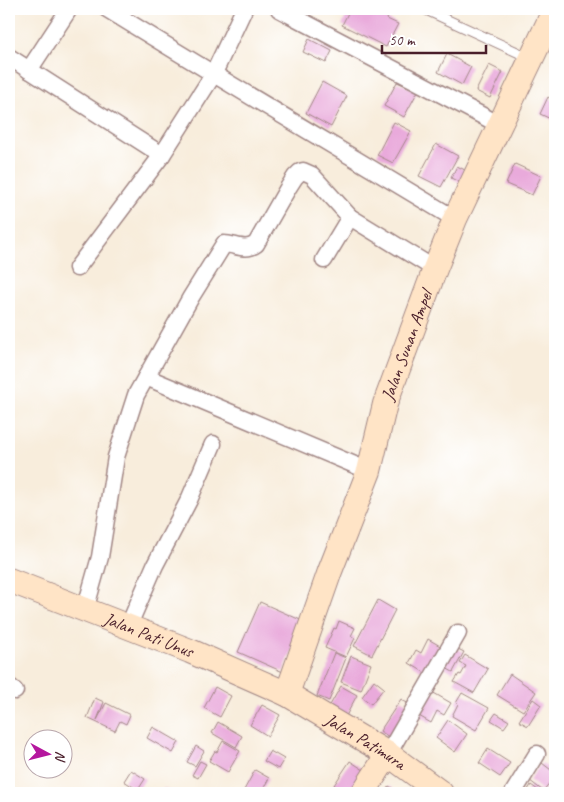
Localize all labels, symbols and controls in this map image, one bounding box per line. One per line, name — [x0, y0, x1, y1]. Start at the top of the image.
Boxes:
scale bar — [382, 22, 485, 54]
text: 50 m — [389, 31, 416, 50]
street label: Jalan Sunan Ampel — [376, 285, 438, 404]
street label: Jalan Pati Unus — [100, 607, 198, 663]
street label: Jalan Patimura — [320, 708, 411, 775]
north arrow — [22, 730, 72, 780]
text: N — [51, 750, 69, 763]

